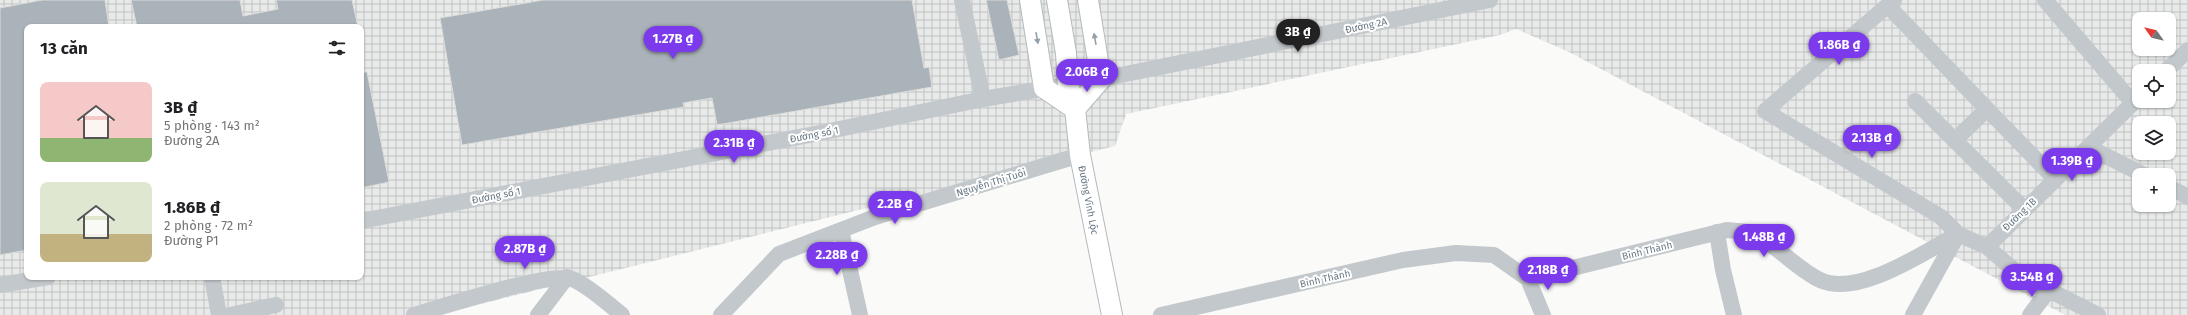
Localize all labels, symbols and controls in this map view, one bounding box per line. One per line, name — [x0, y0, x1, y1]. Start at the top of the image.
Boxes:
north arrow — [2132, 12, 2176, 56]
map controls — [2132, 12, 2176, 212]
street label: Đường 2A — [1344, 16, 1389, 36]
pin: 3B ₫ — [1274, 19, 1322, 53]
text: 3B ₫ — [1285, 24, 1311, 39]
pin: 1.27B ₫ — [636, 26, 710, 60]
text: 1.27B ₫ — [653, 31, 693, 46]
one-way arrow — [1034, 32, 1040, 45]
pin: 1.86B ₫ — [1802, 32, 1876, 66]
one-way arrow — [1091, 33, 1097, 45]
icon: filters — [326, 37, 348, 59]
text: 1.86B ₫ — [1817, 37, 1861, 52]
text: 13 căn — [40, 38, 88, 59]
pin: 2.06B ₫ — [1050, 59, 1124, 93]
text: 2.06B ₫ — [1065, 64, 1109, 79]
button: locate — [2132, 64, 2176, 108]
text: 3B ₫ — [164, 97, 198, 118]
icon: home — [72, 98, 120, 146]
button: layers — [2132, 116, 2176, 160]
text: 5 phòng · 143 m² — [164, 118, 260, 133]
street label: Đường số 1 — [789, 123, 840, 146]
pin: 2.13B ₫ — [1835, 125, 1909, 159]
pin: 2.31B ₫ — [697, 130, 771, 164]
text: 2.13B ₫ — [1852, 130, 1892, 145]
text: Đường 2A — [164, 133, 220, 148]
text: 2.31B ₫ — [713, 135, 755, 150]
pin: 1.39B ₫ — [2035, 148, 2109, 182]
text: 1.39B ₫ — [2051, 153, 2093, 168]
street label: Đường Vĩnh Lộc — [1075, 165, 1101, 236]
street label: Nguyễn Thị Tuôi — [955, 166, 1028, 199]
button: + — [2132, 168, 2176, 212]
street label: Đường số 1 — [471, 184, 522, 207]
pin: 2.2B ₫ — [862, 191, 928, 225]
text: 2.2B ₫ — [877, 196, 913, 211]
street label: Đường 1B — [2000, 196, 2039, 234]
text: 1.86B ₫ — [164, 197, 220, 218]
icon: home — [72, 198, 120, 246]
text: 2 phòng · 72 m² — [164, 218, 253, 233]
pin: 1.48B ₫ — [1727, 224, 1801, 258]
text: 1.48B ₫ — [1743, 229, 1785, 244]
text: Đường P1 — [164, 233, 219, 248]
pin: 2.87B ₫ — [488, 236, 562, 270]
street label: Bình Thành — [1621, 238, 1674, 263]
text: 2.87B ₫ — [504, 241, 546, 256]
pin: 2.28B ₫ — [800, 242, 874, 276]
text: 2.28B ₫ — [815, 247, 859, 262]
pin: 2.18B ₫ — [1511, 257, 1585, 291]
text: 2.18B ₫ — [1527, 262, 1569, 277]
pin: 3.54B ₫ — [1995, 264, 2069, 298]
street label: Bình Thành — [1299, 266, 1352, 291]
text: 3.54B ₫ — [2010, 269, 2054, 284]

